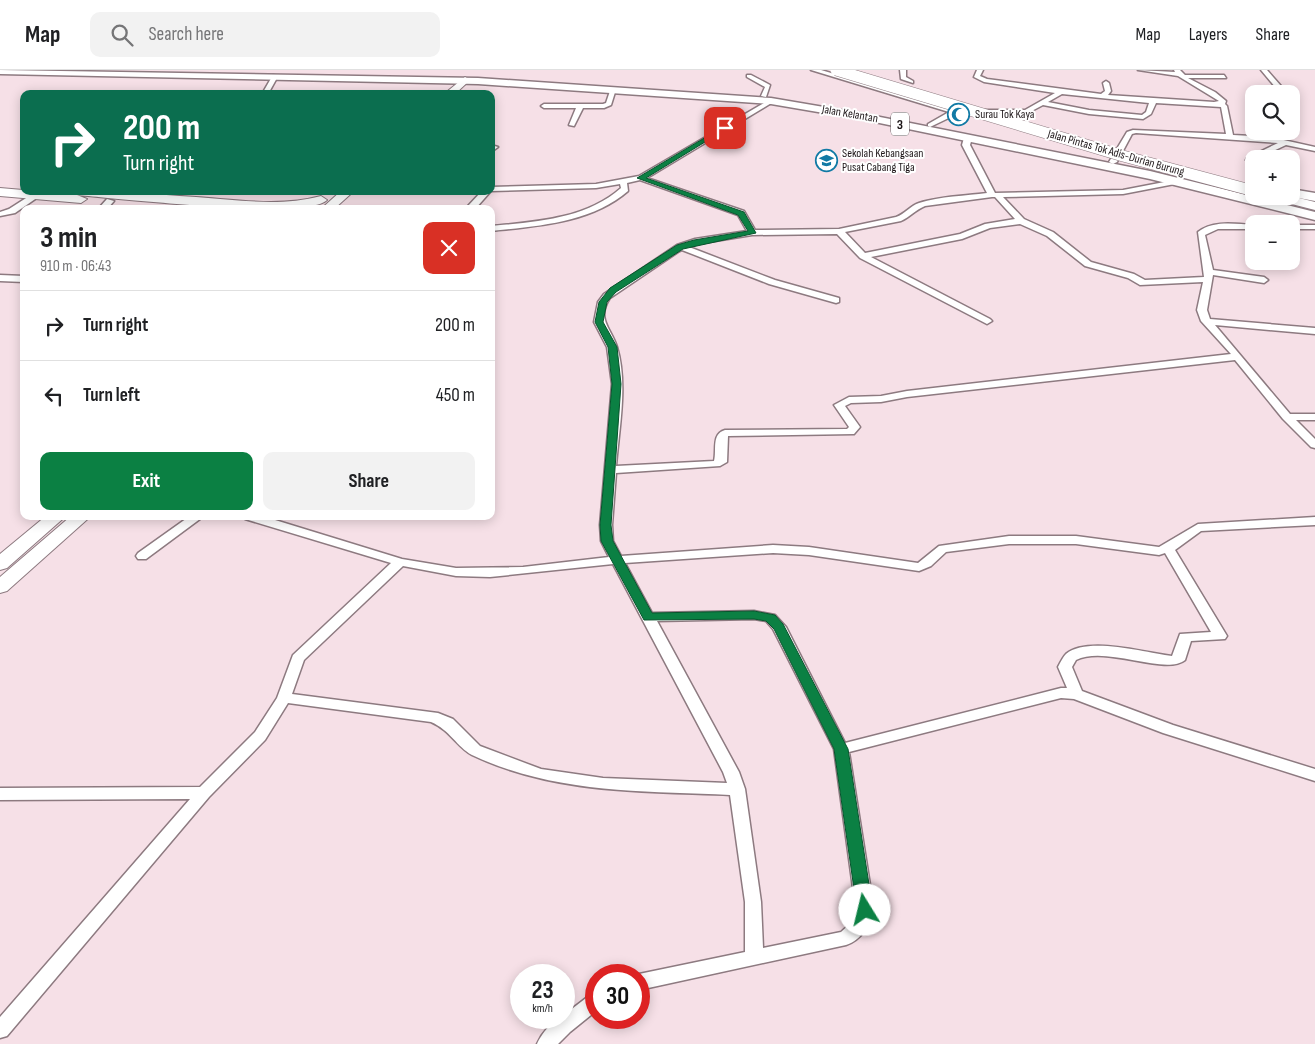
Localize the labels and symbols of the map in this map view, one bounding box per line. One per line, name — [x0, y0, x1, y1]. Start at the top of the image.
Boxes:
street label: Jalan Kelantan — [820, 102, 879, 126]
mosque icon: Surau Tok Kaya — [947, 102, 971, 126]
pin — [704, 107, 746, 149]
place label: Surau Tok Kaya — [975, 107, 1035, 122]
road number: 3 — [891, 112, 909, 136]
street label: Jalan Pintas Tok Adis-Durian Burung — [1045, 126, 1186, 180]
place label: Sekolah Kebangsaan Pusat Cabang Tiga — [842, 146, 923, 175]
school or university icon: Sekolah Kebangsaan Pusat Cabang Tiga — [814, 148, 838, 172]
position arrow — [838, 883, 890, 935]
speed limit sign: 30 — [585, 964, 650, 1029]

